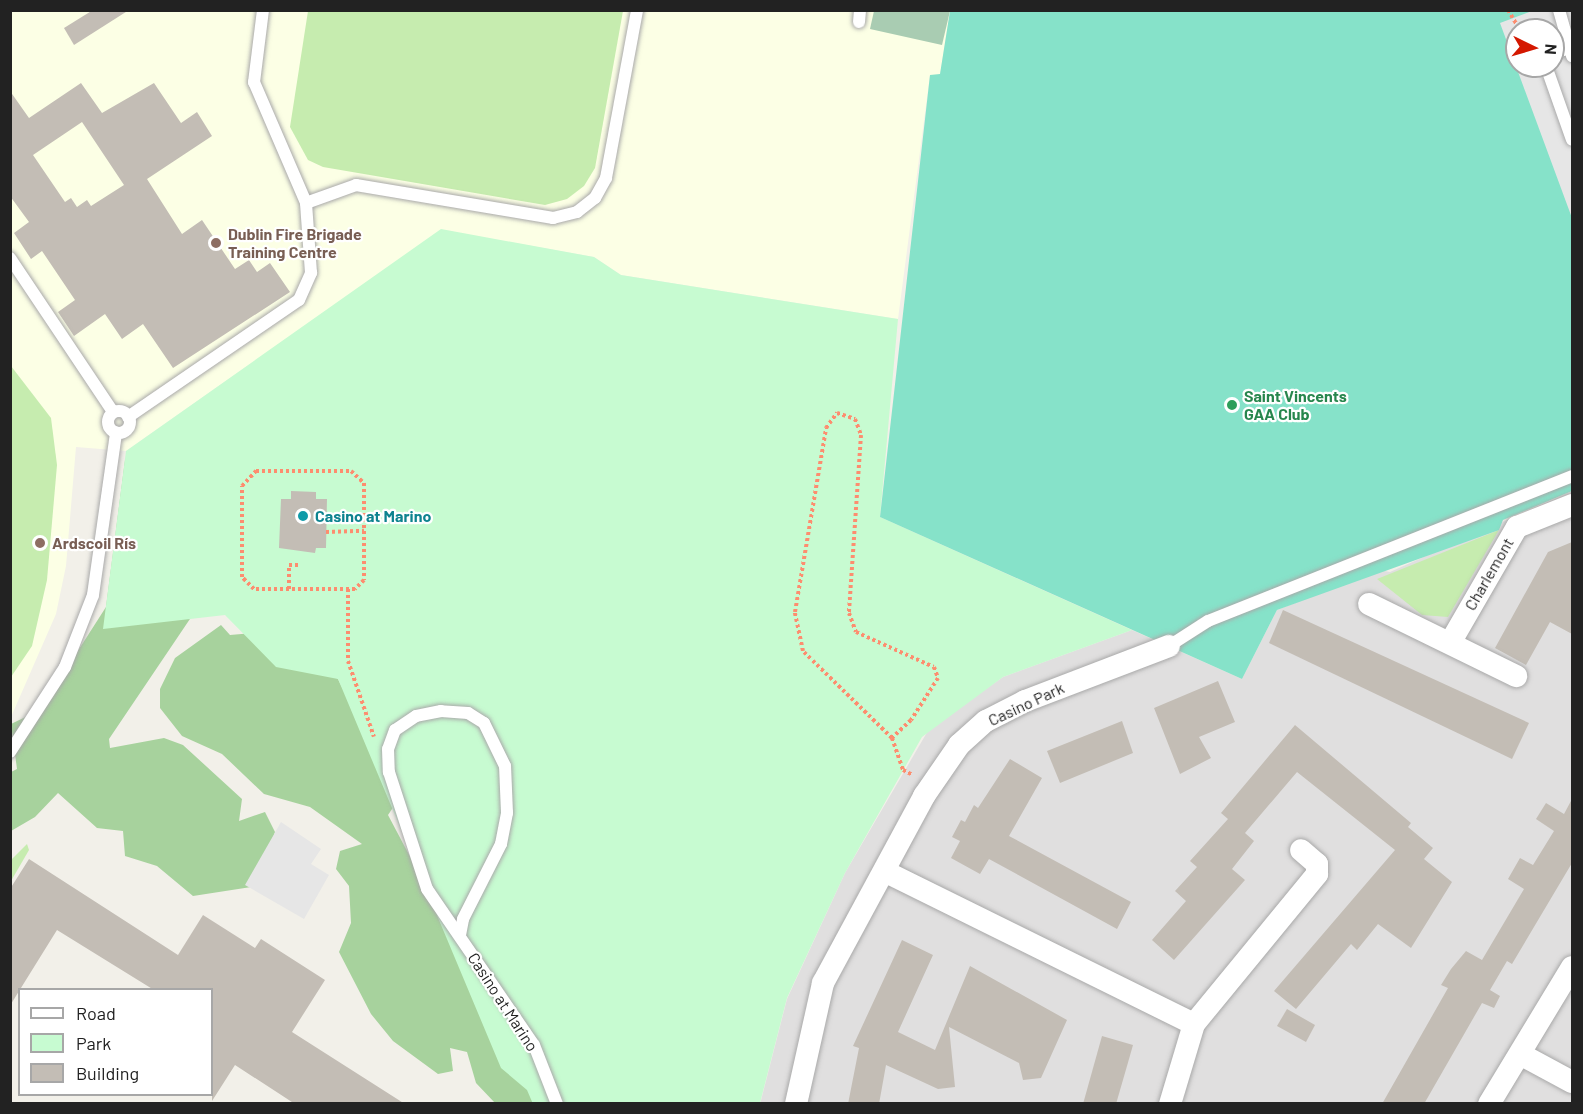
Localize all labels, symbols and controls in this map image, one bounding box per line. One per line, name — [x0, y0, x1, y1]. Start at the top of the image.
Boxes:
north arrow — [1505, 18, 1565, 78]
text: N — [1542, 43, 1561, 56]
place label: Dublin Fire Brigade Training Centre — [228, 224, 362, 262]
marker: Dublin Fire Brigade Training Centre — [209, 236, 223, 250]
place label: Saint Vincents GAA Club — [1244, 386, 1347, 424]
marker: Saint Vincents GAA Club — [1225, 398, 1239, 412]
place label: Casino at Marino — [315, 506, 431, 526]
marker: Casino at Marino — [296, 509, 310, 523]
place label: Ardscoil Rís — [52, 533, 136, 553]
street label: Charlemont — [1460, 534, 1518, 614]
marker: Ardscoil Rís — [33, 536, 47, 550]
street label: Casino Park — [985, 678, 1067, 730]
street label: Casino at Marino — [464, 949, 542, 1055]
legend — [18, 988, 213, 1096]
text: Road — [76, 1002, 116, 1024]
text: Park — [76, 1032, 111, 1054]
text: Building — [76, 1062, 139, 1084]

